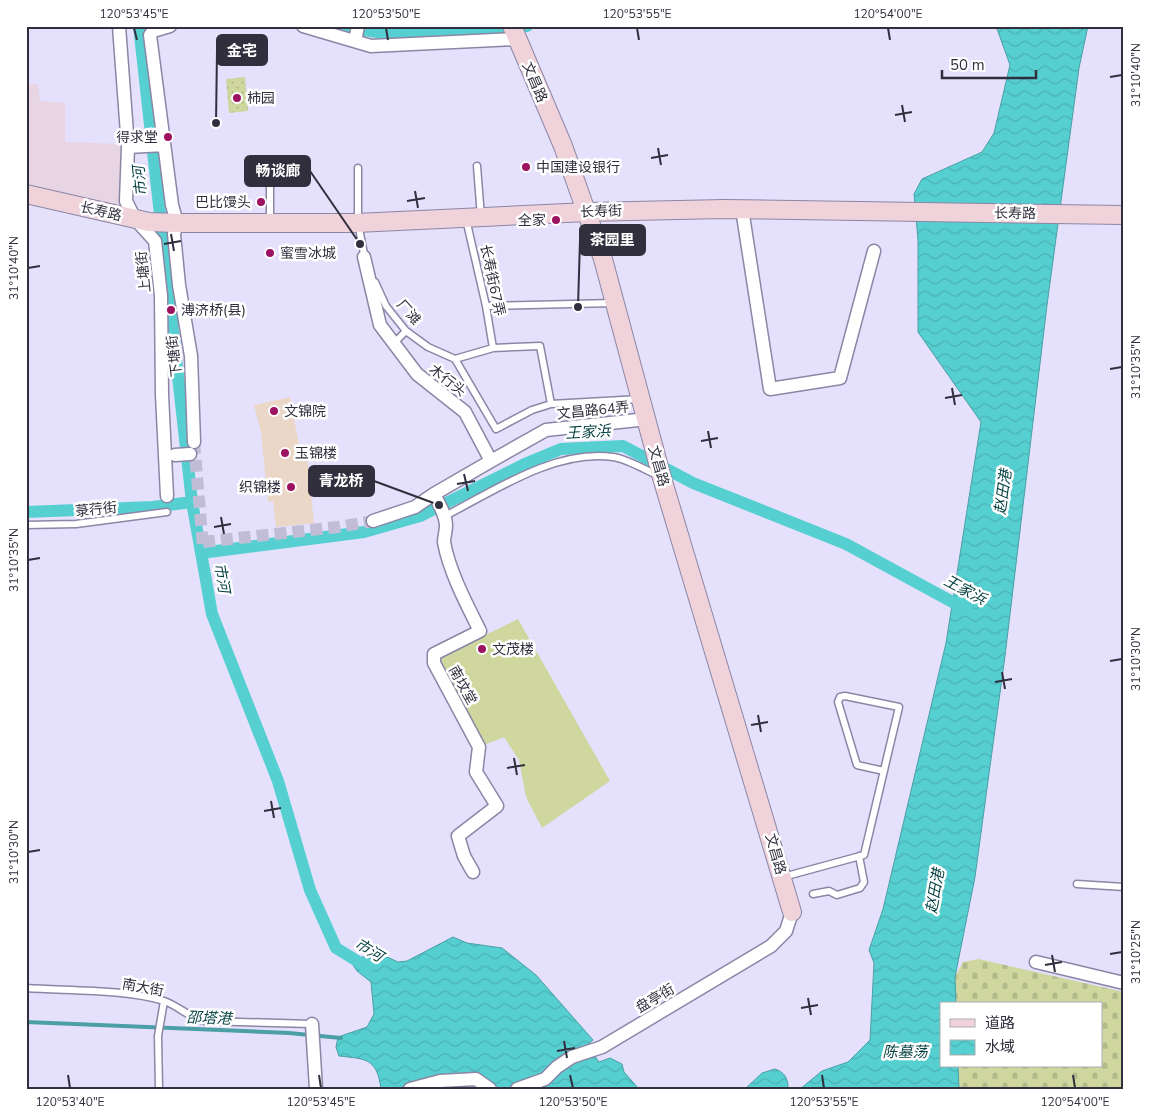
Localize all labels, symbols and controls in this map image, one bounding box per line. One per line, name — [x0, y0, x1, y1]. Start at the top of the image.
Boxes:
text: 120°53'45"E — [99, 6, 169, 22]
text: 120°53'50"E — [351, 6, 421, 22]
text: 120°53'55"E — [602, 6, 672, 22]
text: 120°54'00"E — [853, 6, 923, 22]
callout: 金宅 — [217, 35, 267, 65]
text: 金宅 — [227, 41, 257, 61]
text: 31°10'40"N — [1128, 43, 1144, 107]
scale bar — [942, 48, 1036, 80]
text: 50 m — [950, 55, 985, 75]
street label: 文昌路 — [518, 59, 551, 105]
place label: 柿园 — [247, 89, 275, 108]
marker: 柿园 — [231, 92, 243, 104]
place label: 得求堂 — [116, 128, 158, 147]
marker: 得求堂 — [162, 131, 174, 143]
callout: 畅谈廊 — [245, 156, 310, 186]
place label: 中国建设银行 — [536, 158, 620, 177]
text: 畅谈廊 — [255, 161, 301, 181]
marker: 中国建设银行 — [520, 161, 532, 173]
water label: 市河 — [128, 162, 152, 197]
place label: 巴比馒头 — [195, 193, 251, 212]
marker: 巴比馒头 — [255, 196, 267, 208]
street label: 长寿路 — [78, 198, 123, 225]
street label: 长寿街 — [580, 201, 622, 222]
street label: 长寿路 — [994, 204, 1036, 223]
place label: 全家 — [518, 211, 546, 230]
marker: 全家 — [550, 214, 562, 226]
callout: 茶园里 — [580, 225, 645, 255]
text: 茶园里 — [589, 230, 635, 250]
text: 31°10'40"N — [6, 236, 22, 300]
street label: 长寿街67弄 — [476, 243, 509, 318]
place label: 蜜雪冰城 — [280, 244, 336, 263]
marker: 蜜雪冰城 — [264, 247, 276, 259]
street label: 上塘街 — [132, 250, 155, 294]
street label: 厂滩 — [392, 296, 425, 329]
place label: 溥济桥(县) — [181, 301, 246, 320]
marker: 溥济桥(县) — [165, 304, 177, 316]
street label: 下塘街 — [163, 334, 186, 378]
text: 31°10'35"N — [1128, 335, 1144, 399]
street label: 木行头 — [425, 360, 470, 401]
street label: 文昌路64弄 — [556, 397, 630, 424]
place label: 文锦院 — [284, 402, 326, 421]
marker: 文锦院 — [268, 405, 280, 417]
water label: 王家浜 — [565, 421, 613, 443]
street label: 文昌路 — [644, 443, 673, 489]
place label: 玉锦楼 — [295, 444, 337, 463]
marker: 玉锦楼 — [279, 447, 291, 459]
callout: 青龙桥 — [309, 466, 374, 496]
water label: 赵田港 — [990, 466, 1016, 516]
text: 青龙桥 — [318, 471, 364, 491]
place label: 织锦楼 — [239, 478, 281, 497]
marker: 织锦楼 — [285, 481, 297, 493]
street label: 菉荇街 — [74, 498, 118, 521]
text: 31°10'35"N — [6, 528, 22, 592]
water label: 市河 — [210, 561, 235, 597]
water label: 王家浜 — [940, 571, 991, 610]
text: 31°10'30"N — [1128, 627, 1144, 691]
place label: 文茂楼 — [492, 640, 534, 659]
marker: 文茂楼 — [476, 643, 488, 655]
street label: 南坟堂 — [444, 662, 481, 708]
text: 31°10'30"N — [6, 820, 22, 884]
street label: 文昌路 — [761, 831, 790, 877]
water label: 赵田港 — [921, 865, 949, 915]
text: 31°10'25"N — [1128, 920, 1144, 984]
water label: 市河 — [351, 934, 390, 968]
street label: 南大街 — [121, 974, 165, 1000]
street label: 盘亭街 — [632, 979, 678, 1017]
legend — [940, 1002, 1102, 1068]
water label: 邵塔港 — [186, 1007, 234, 1029]
text: 道路 — [985, 1013, 1015, 1033]
text: 水域 — [985, 1037, 1015, 1057]
water label: 陈墓荡 — [882, 1042, 930, 1062]
text: 120°53'40"E — [35, 1094, 105, 1110]
text: 120°53'45"E — [286, 1094, 356, 1110]
text: 120°53'50"E — [538, 1094, 608, 1110]
text: 120°53'55"E — [789, 1094, 859, 1110]
text: 120°54'00"E — [1040, 1094, 1110, 1110]

